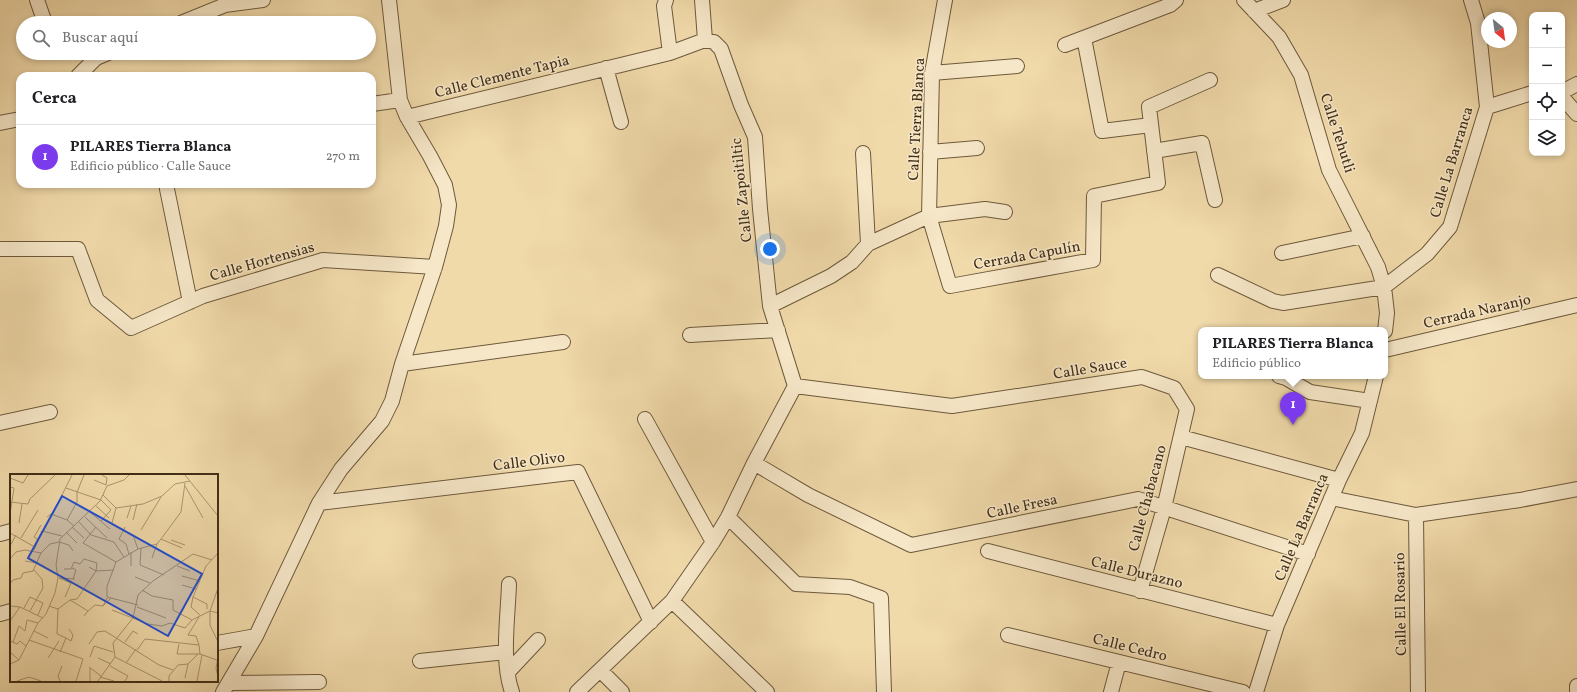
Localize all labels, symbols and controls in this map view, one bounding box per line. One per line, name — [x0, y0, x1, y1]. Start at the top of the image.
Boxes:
north arrow — [1481, 12, 1517, 48]
map controls — [1529, 12, 1565, 156]
button: + — [1529, 12, 1565, 48]
search box — [16, 16, 376, 60]
icon: search — [30, 27, 52, 49]
text: Buscar aquí — [62, 28, 138, 49]
button: − — [1529, 48, 1565, 84]
street label: Calle Clemente Tapia — [433, 51, 572, 104]
street label: Calle Tierra Blanca — [904, 57, 931, 181]
button: locate — [1529, 84, 1565, 120]
text: Cerca — [32, 87, 77, 110]
street label: Calle Tehutli — [1314, 91, 1359, 176]
street label: Calle La Barranca — [1426, 104, 1479, 221]
button: layers — [1529, 120, 1565, 156]
street label: Calle Zapoitiltic — [727, 136, 758, 243]
text: PILARES Tierra Blanca — [70, 137, 231, 158]
text: 1 — [42, 148, 48, 166]
text: 270 m — [326, 148, 360, 166]
text: Edificio público · Calle Sauce — [70, 158, 231, 176]
street label: Calle Hortensias — [208, 237, 317, 287]
street label: Cerrada Capulín — [972, 237, 1082, 276]
your location — [760, 239, 780, 259]
street label: Cerrada Naranjo — [1422, 290, 1533, 335]
popup — [1198, 327, 1388, 379]
text: PILARES Tierra Blanca — [1212, 334, 1374, 355]
street label: Calle Sauce — [1052, 353, 1129, 386]
text: Edificio público — [1212, 355, 1301, 373]
pin: 1 — [1280, 392, 1306, 425]
street label: Calle Chabacano — [1124, 443, 1173, 554]
street label: Calle Olivo — [492, 448, 566, 477]
street label: Calle La Barranca — [1270, 470, 1335, 585]
inset map — [10, 474, 218, 682]
street label: Calle Fresa — [985, 490, 1060, 525]
street label: Calle Durazno — [1089, 552, 1185, 595]
street label: Calle El Rosario — [1390, 552, 1413, 656]
street label: Calle Cedro — [1090, 629, 1169, 668]

